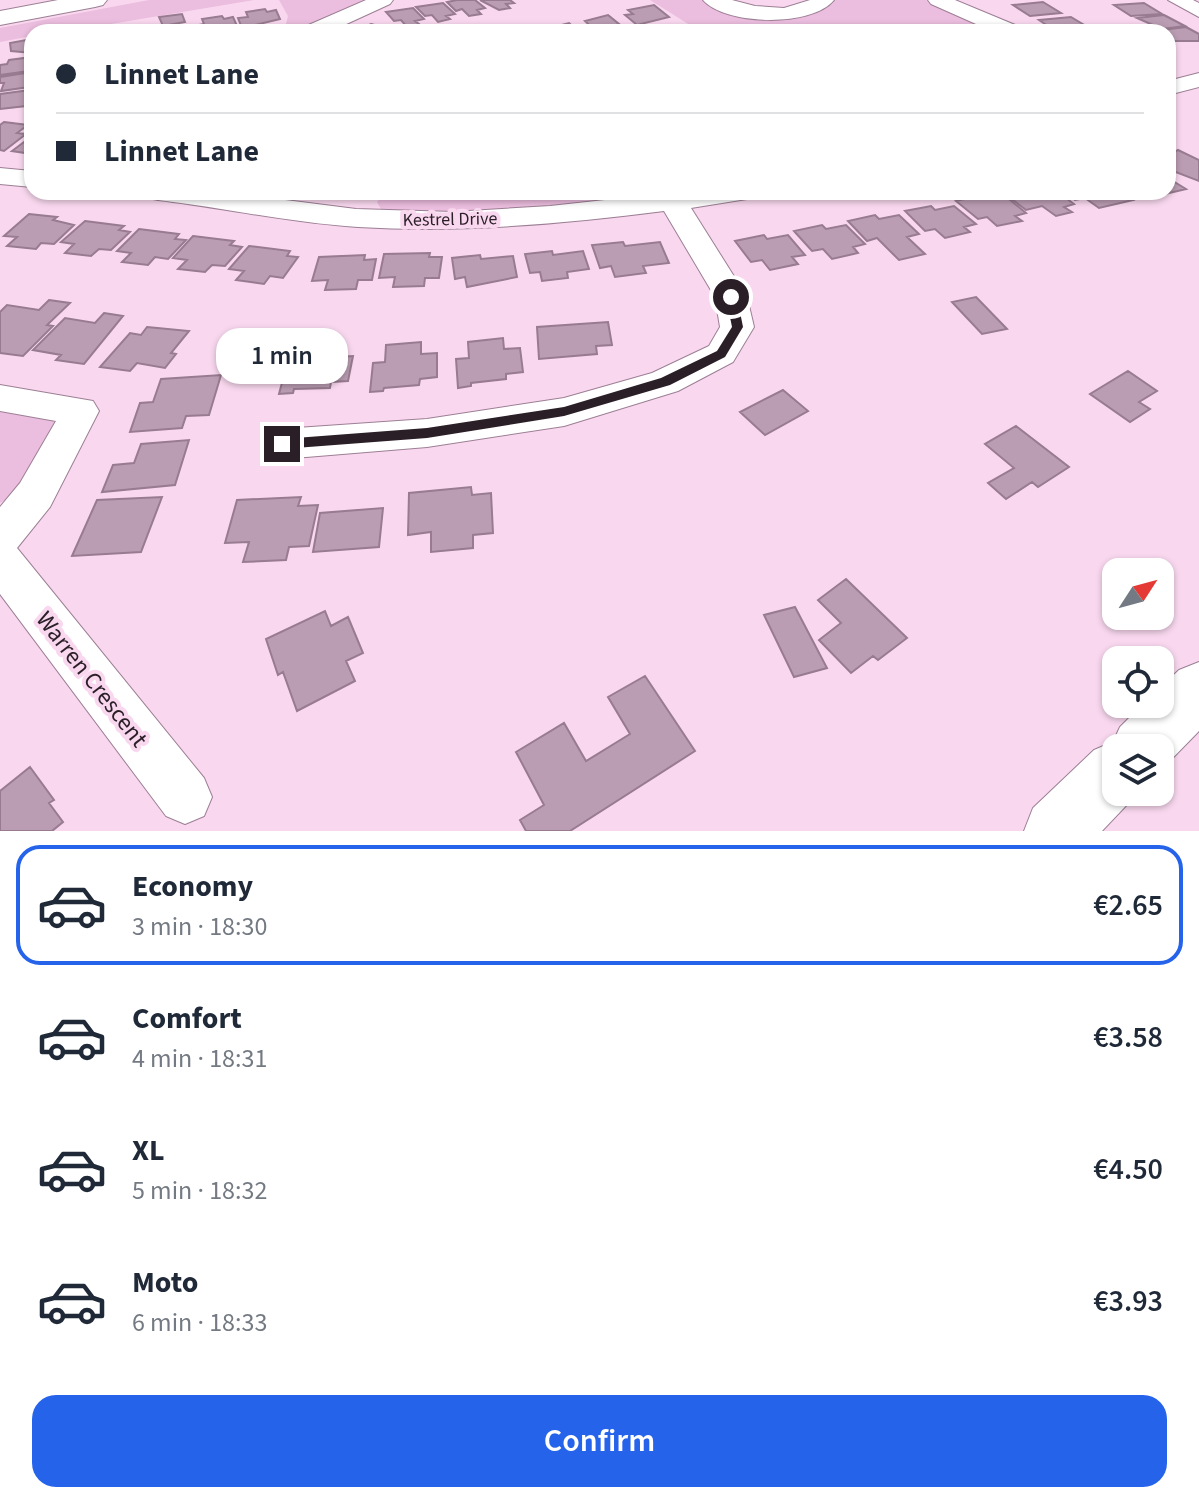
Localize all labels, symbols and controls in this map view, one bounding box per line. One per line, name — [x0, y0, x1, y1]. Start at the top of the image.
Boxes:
text: Linnet Lane — [104, 53, 259, 96]
text: Linnet Lane — [104, 130, 259, 173]
street label: Kestrel Drive — [402, 206, 498, 233]
route start — [713, 279, 749, 315]
callout: 1 min — [216, 328, 348, 384]
text: 1 min — [251, 337, 313, 374]
route end — [264, 426, 300, 462]
north arrow — [1102, 558, 1174, 630]
map controls — [1102, 558, 1174, 806]
street label: Warren Crescent — [27, 604, 156, 755]
button: locate — [1102, 646, 1174, 718]
button: layers — [1102, 734, 1174, 806]
text: Economy — [132, 865, 253, 908]
icon: car — [36, 869, 108, 941]
text: €2.65 — [1093, 884, 1163, 927]
text: 3 min · 18:30 — [132, 908, 267, 945]
text: Comfort — [132, 997, 242, 1040]
icon: car — [36, 1001, 108, 1073]
text: €3.58 — [1093, 1016, 1163, 1059]
text: 4 min · 18:31 — [132, 1040, 267, 1077]
text: XL — [132, 1129, 165, 1172]
icon: car — [36, 1133, 108, 1205]
text: €4.50 — [1093, 1148, 1163, 1191]
text: 5 min · 18:32 — [132, 1172, 267, 1209]
text: Moto — [132, 1261, 198, 1304]
icon: car — [36, 1265, 108, 1337]
text: €3.93 — [1093, 1280, 1163, 1323]
text: 6 min · 18:33 — [132, 1304, 267, 1341]
button: Confirm — [32, 1395, 1167, 1487]

